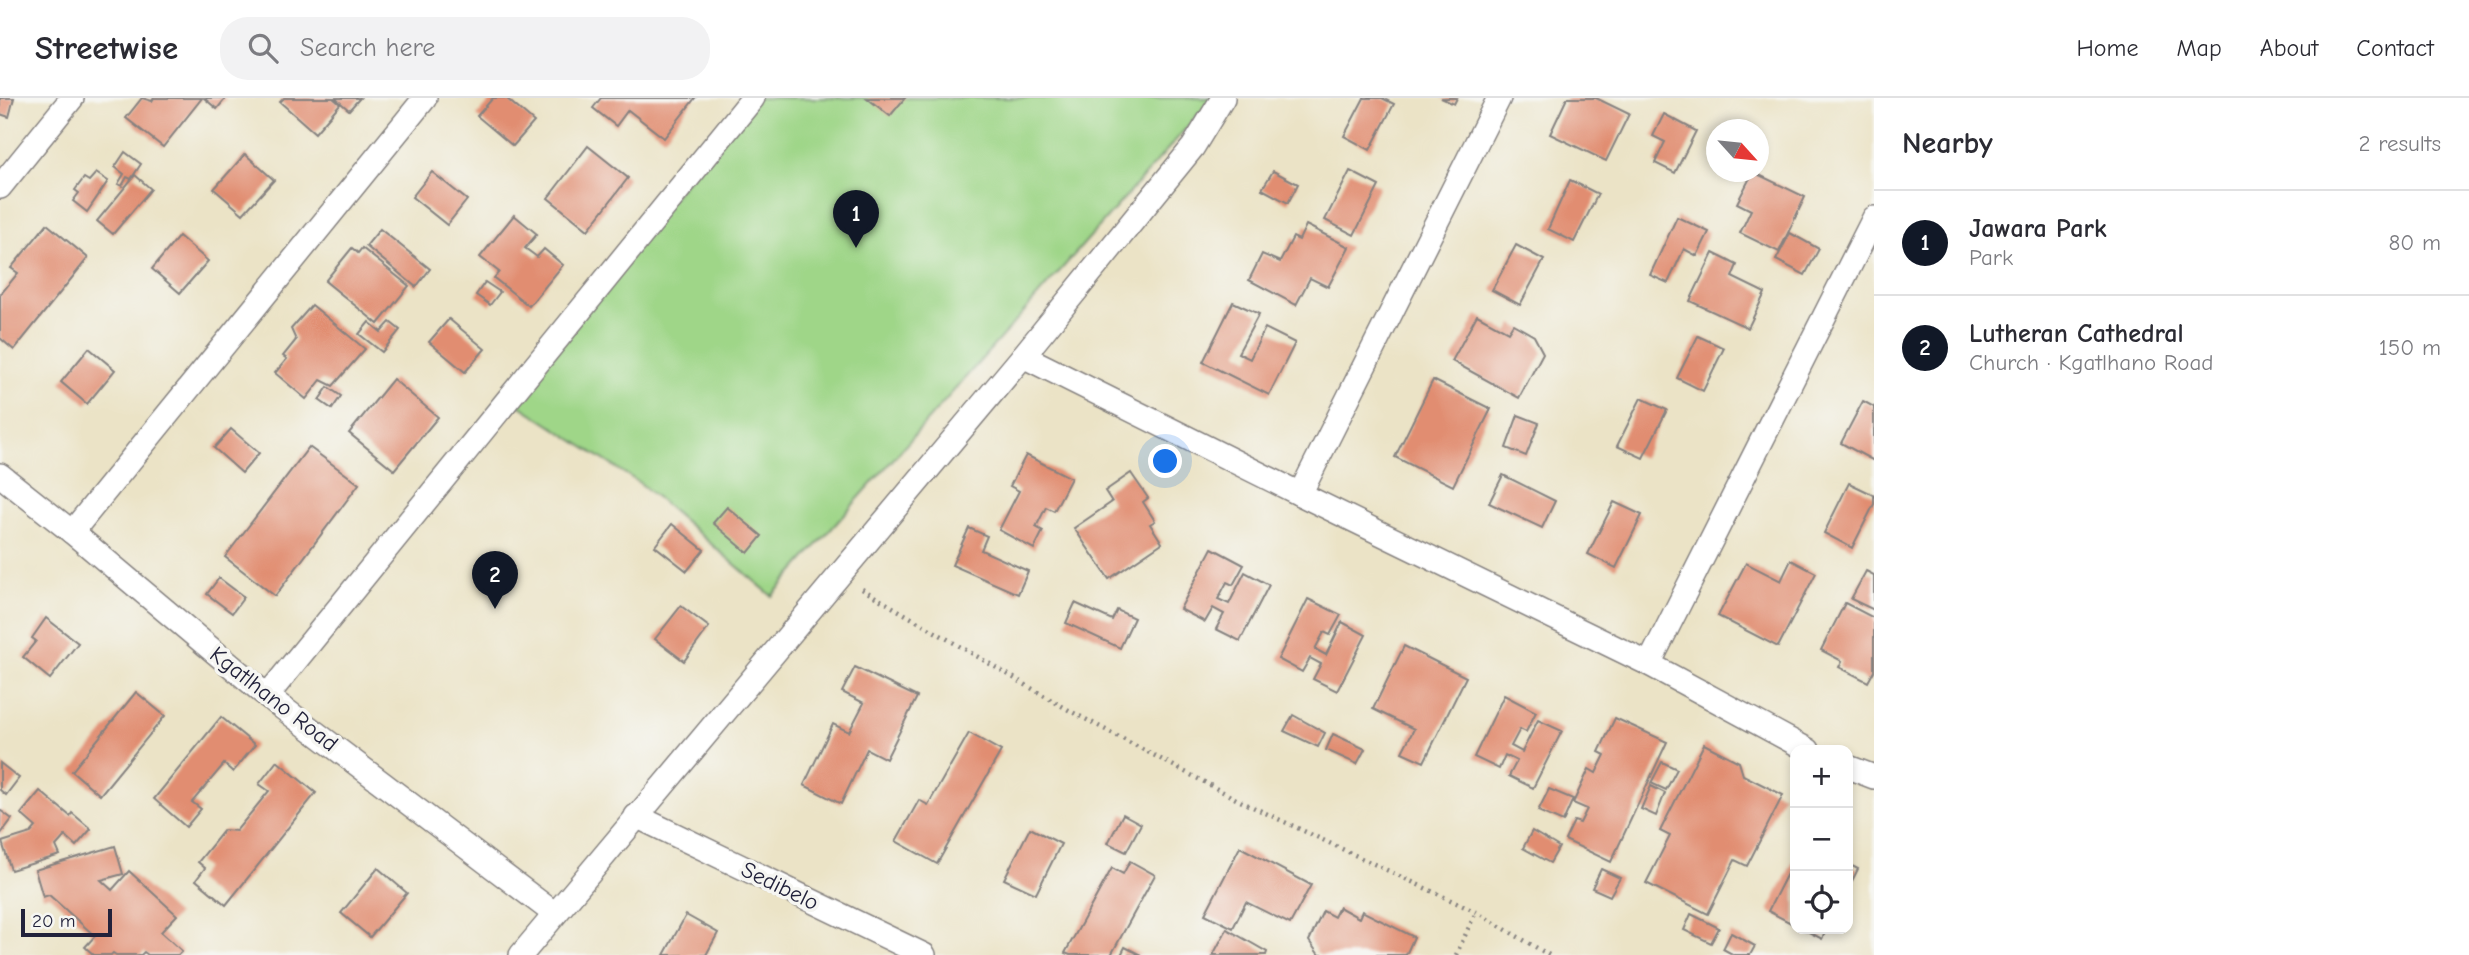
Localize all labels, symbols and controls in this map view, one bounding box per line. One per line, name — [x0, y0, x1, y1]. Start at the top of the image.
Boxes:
search box — [220, 17, 710, 80]
text: Streetwise — [35, 29, 178, 67]
icon: search — [244, 29, 282, 67]
text: Search here — [300, 33, 435, 63]
text: Home — [2077, 34, 2138, 62]
text: Map — [2176, 34, 2222, 62]
text: About — [2260, 34, 2318, 62]
text: Contact — [2356, 34, 2434, 62]
north arrow — [1706, 119, 1769, 182]
text: Nearby — [1902, 126, 1993, 161]
text: 2 results — [2359, 130, 2441, 157]
pin: 1 — [833, 190, 879, 248]
text: Jawara Park — [1969, 214, 2107, 244]
text: 1 — [1920, 229, 1930, 256]
text: 80 m — [2388, 229, 2441, 256]
text: Park — [1969, 244, 2013, 271]
text: Lutheran Cathedral — [1969, 319, 2184, 349]
text: 2 — [1919, 334, 1931, 361]
text: 150 m — [2379, 334, 2441, 361]
text: Church · Kgatlhano Road — [1969, 349, 2213, 376]
your location — [1148, 444, 1182, 478]
pin: 2 — [472, 551, 518, 609]
street label: Kgatlhano Road — [205, 641, 343, 757]
map controls — [1790, 745, 1853, 934]
button: + — [1790, 745, 1853, 808]
button: − — [1790, 808, 1853, 871]
street label: Sedibelo — [737, 856, 823, 916]
button: locate — [1790, 871, 1853, 934]
scale bar — [21, 906, 112, 938]
text: 20 m — [32, 910, 76, 932]

